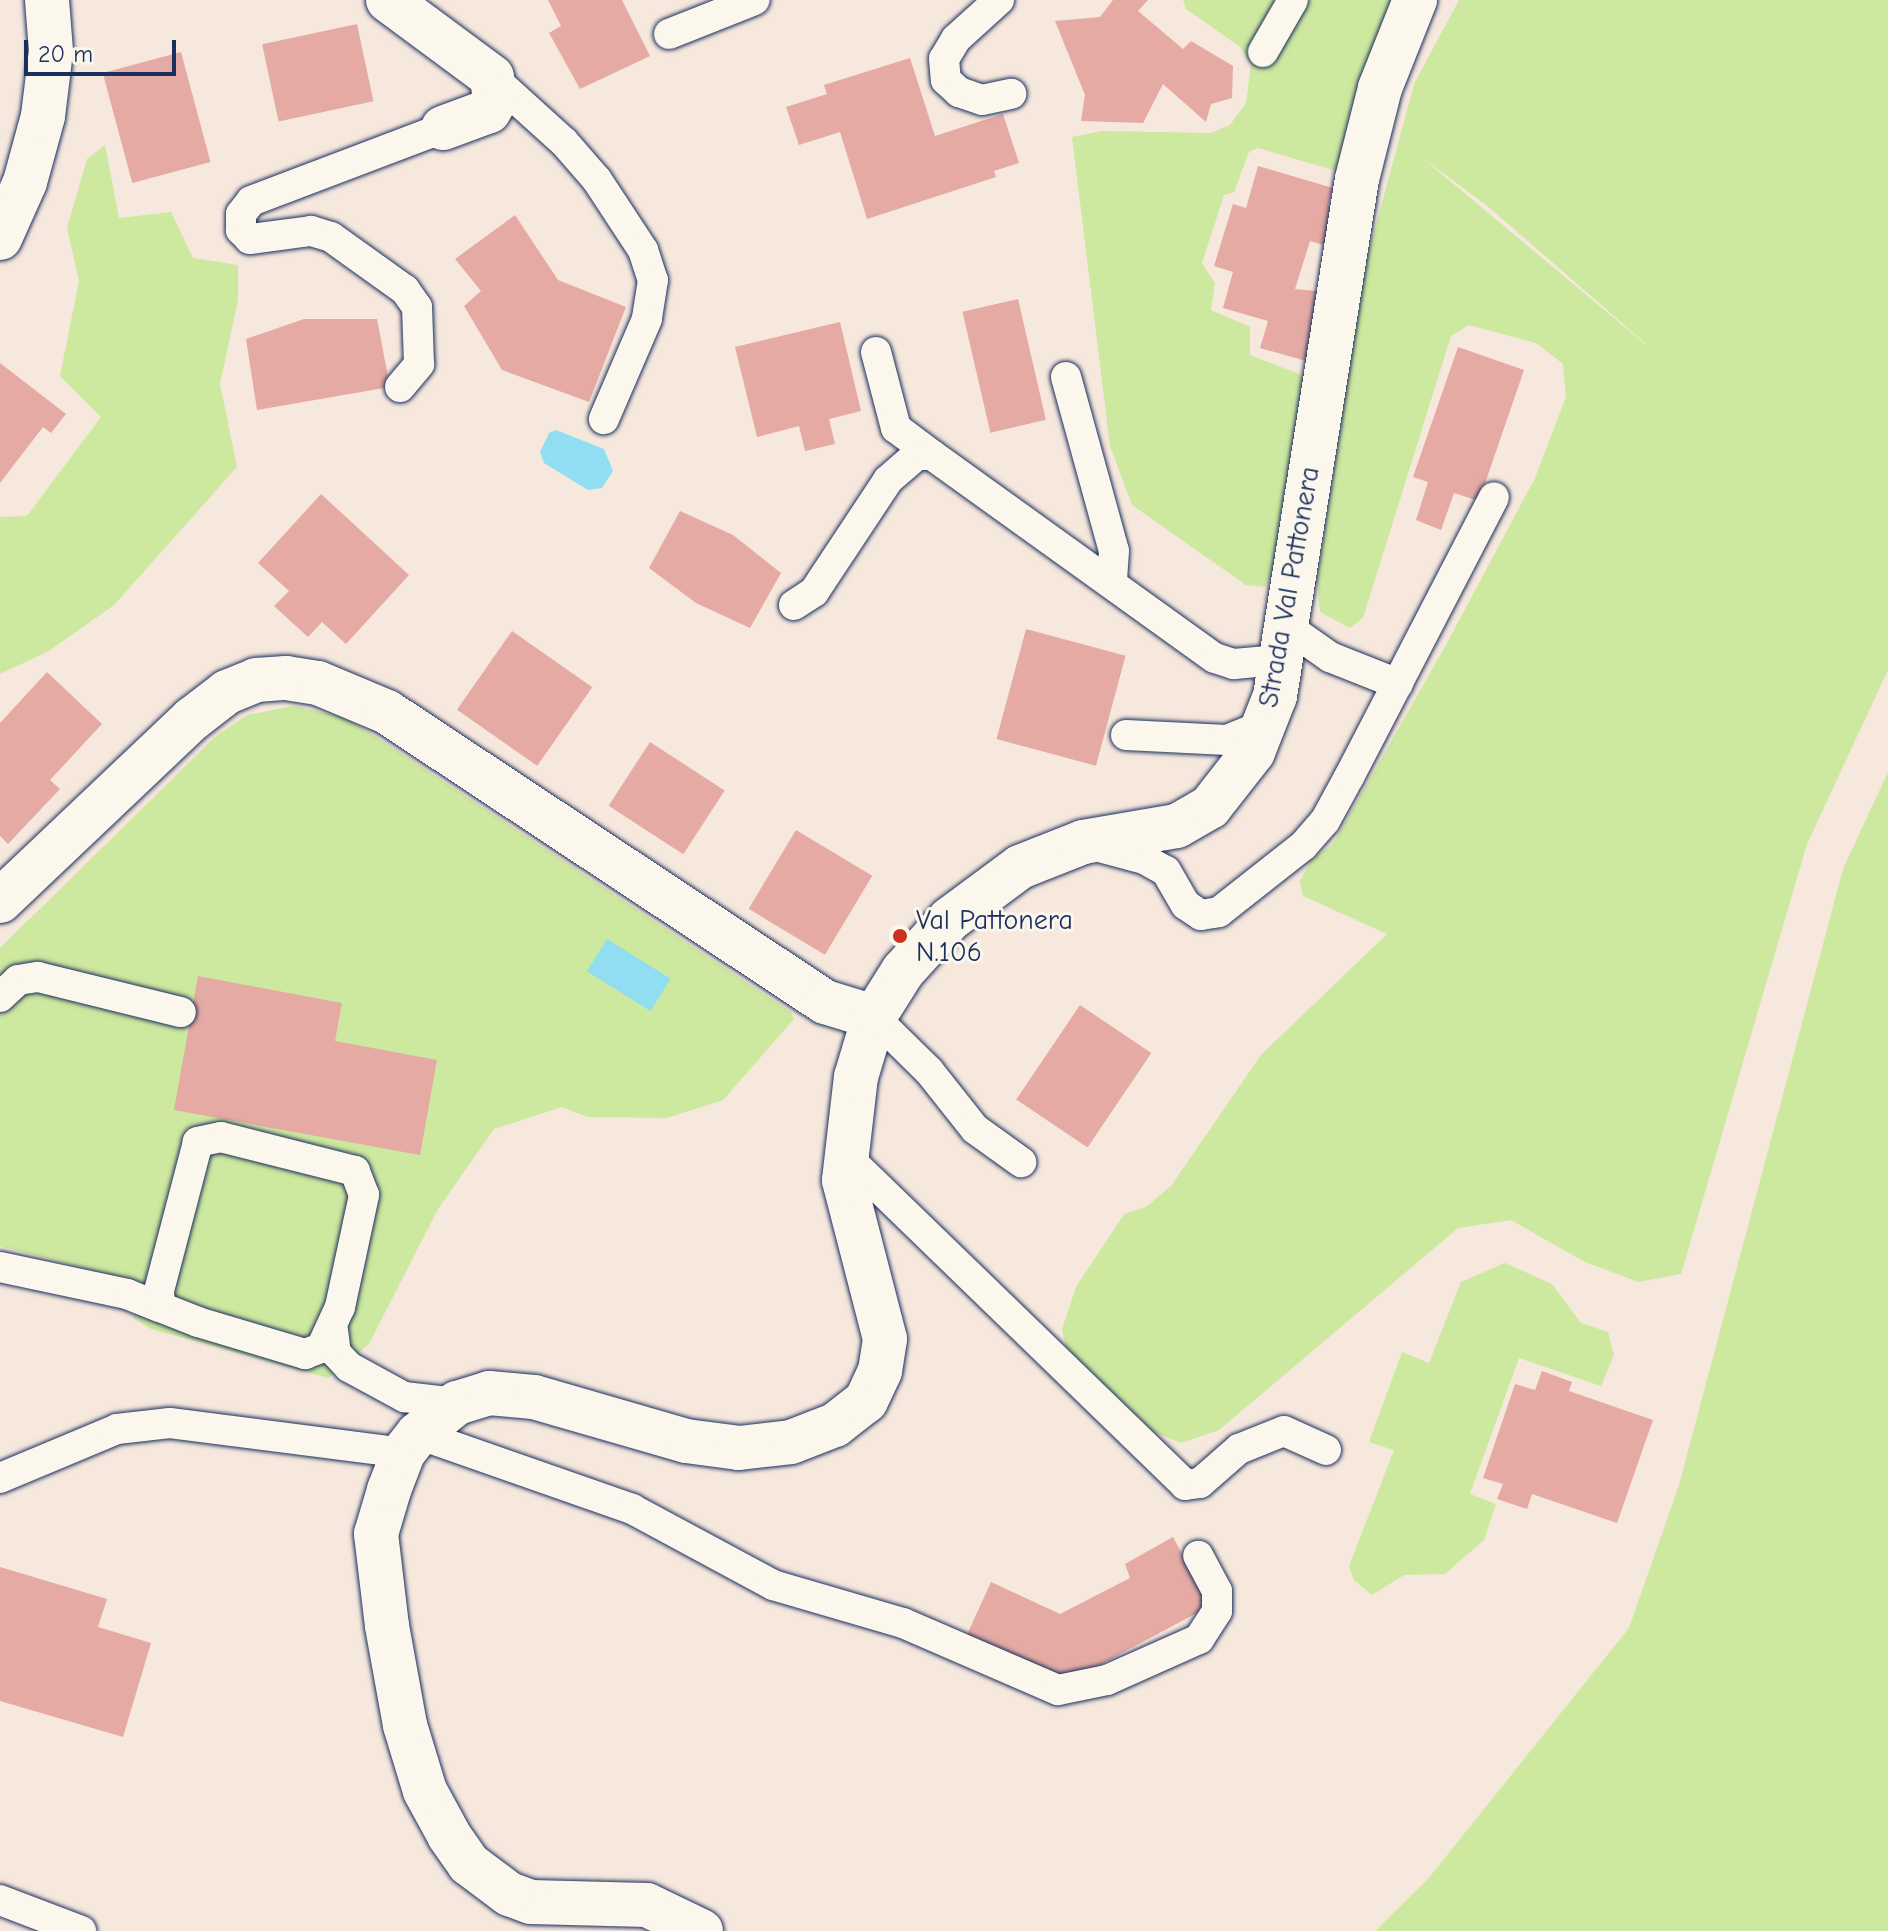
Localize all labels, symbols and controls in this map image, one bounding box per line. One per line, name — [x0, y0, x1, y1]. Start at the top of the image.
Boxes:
scale bar — [28, 24, 180, 74]
text: 20 m — [38, 40, 93, 68]
street label: Strada Val Pattonera — [1251, 464, 1327, 710]
place label: Val Pattonera N.106 — [916, 903, 1073, 969]
marker: Val Pattonera N.106 — [891, 927, 909, 945]

